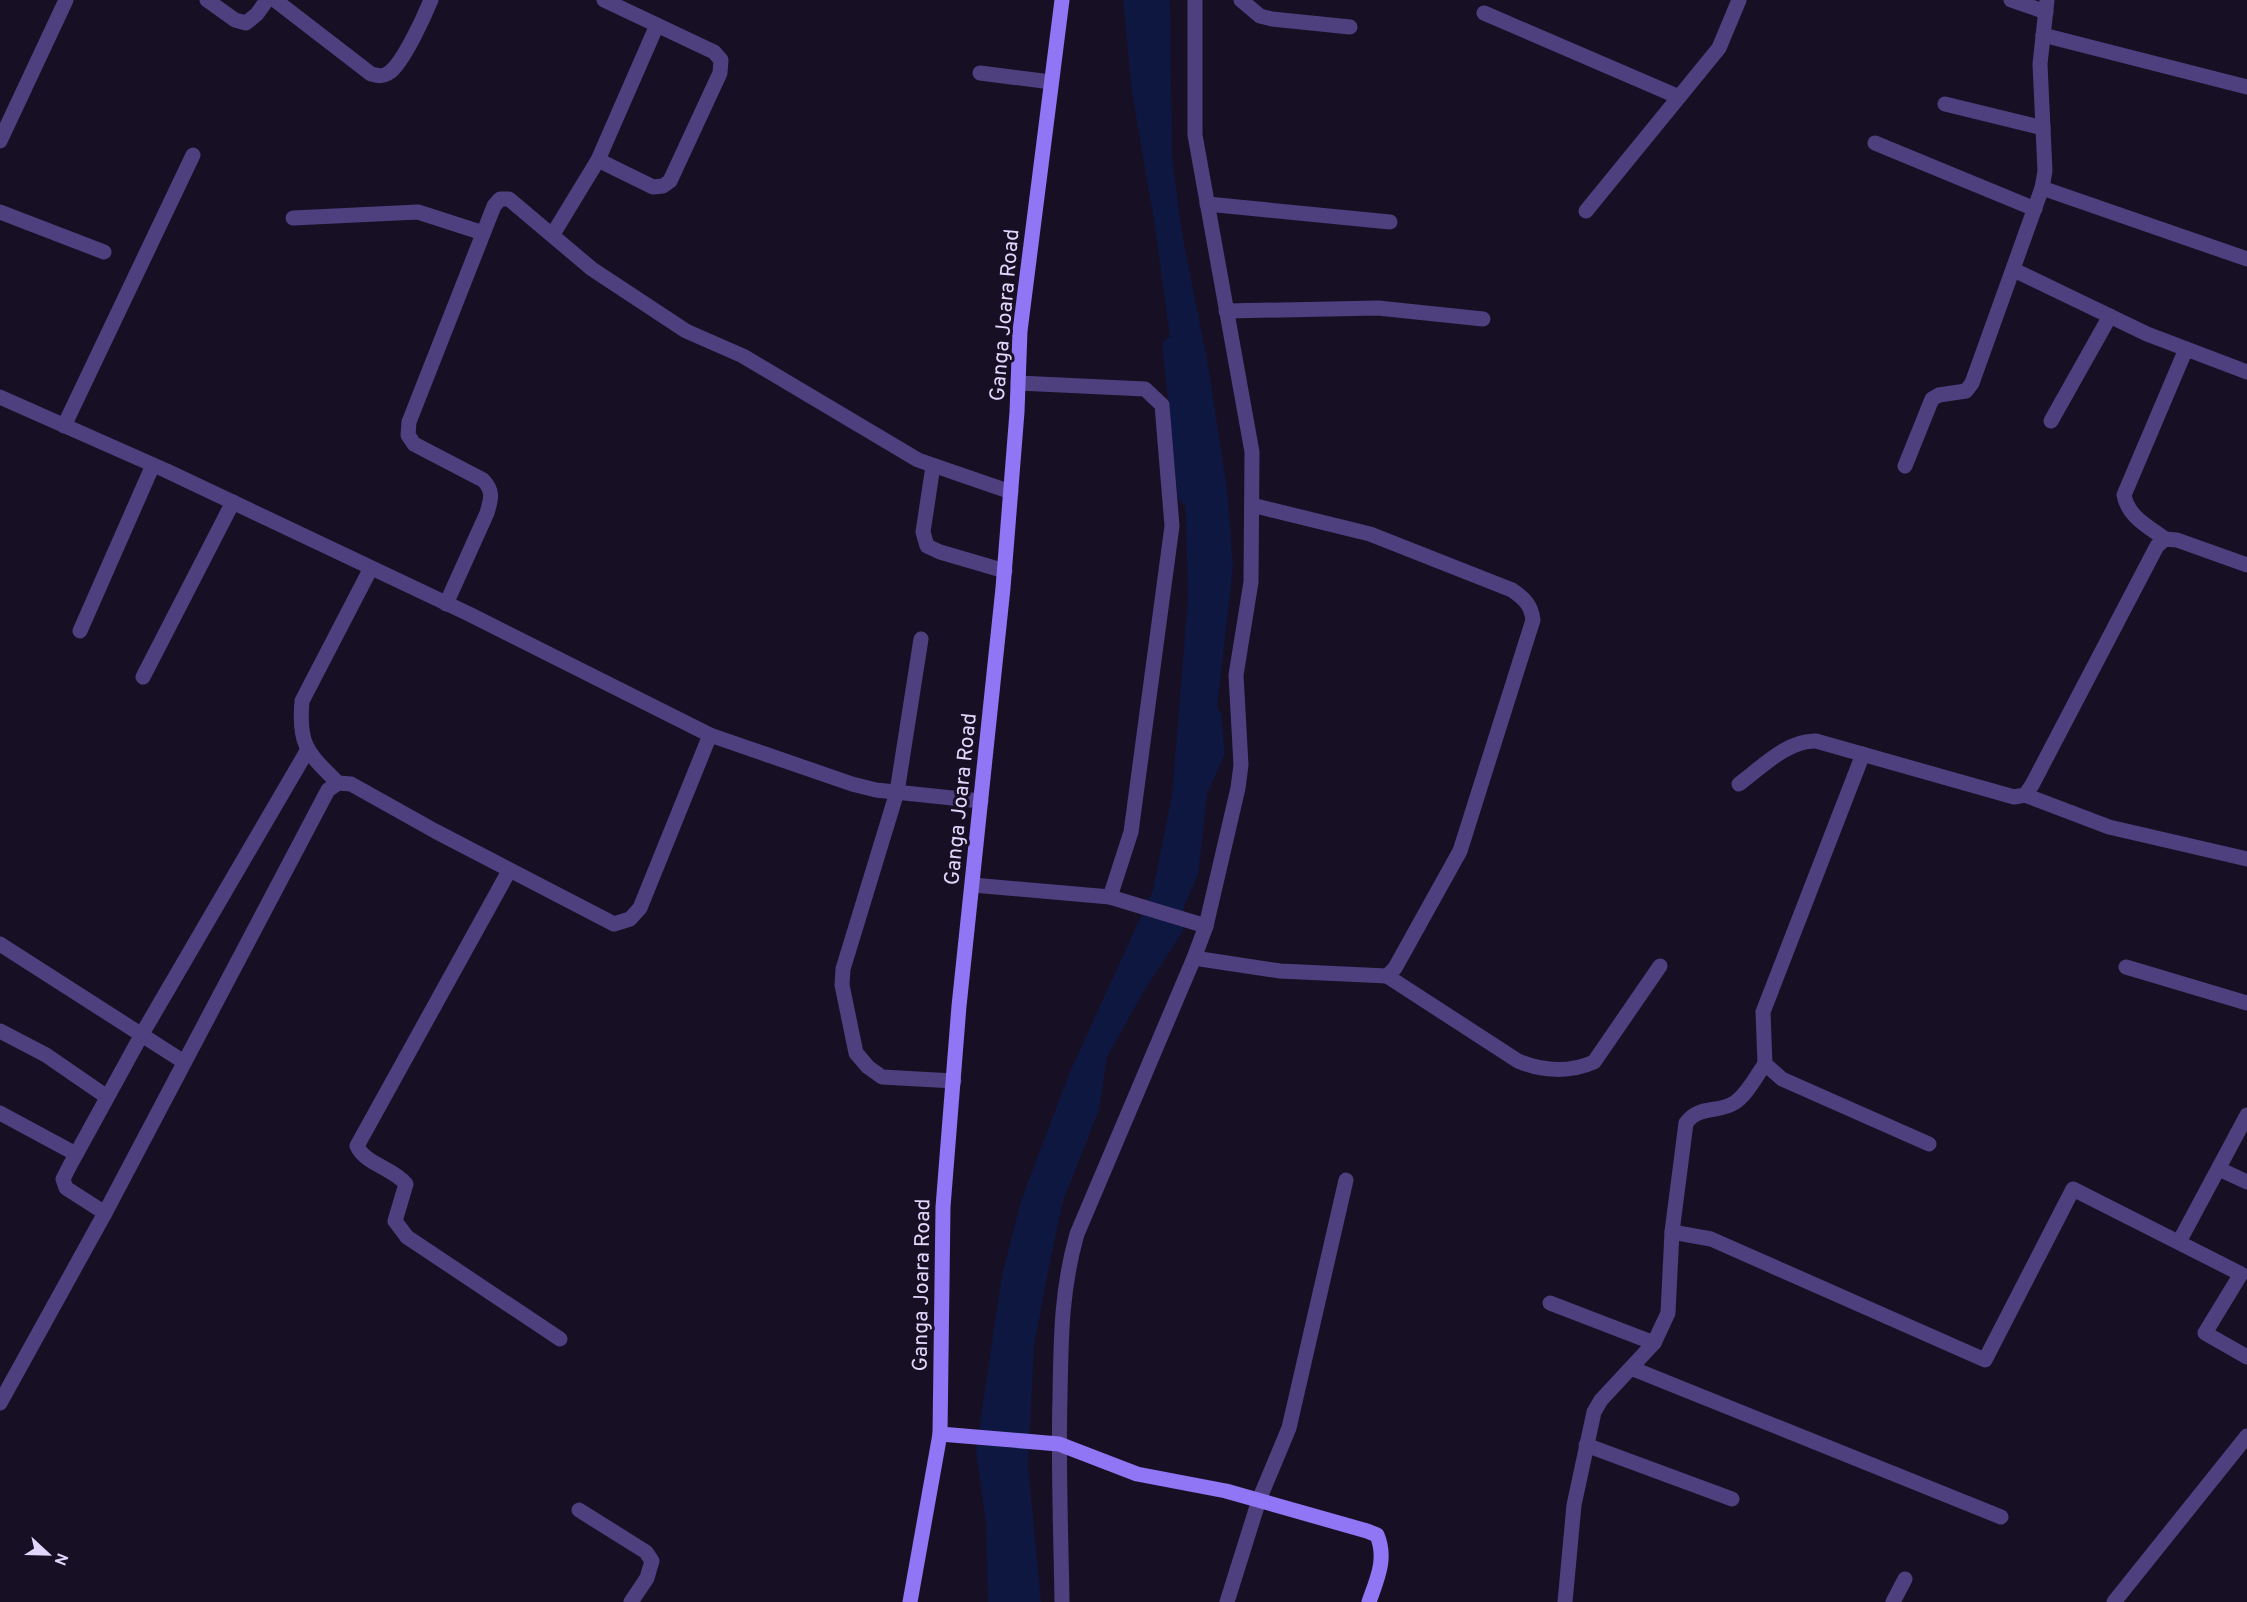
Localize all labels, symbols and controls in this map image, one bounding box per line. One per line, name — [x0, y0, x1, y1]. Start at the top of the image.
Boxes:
street label: Ganga Joara Road — [985, 228, 1026, 402]
street label: Ganga Joara Road — [939, 712, 984, 887]
street label: Ganga Joara Road — [907, 1198, 938, 1372]
north arrow — [18, 1524, 78, 1584]
text: N — [49, 1550, 71, 1568]

